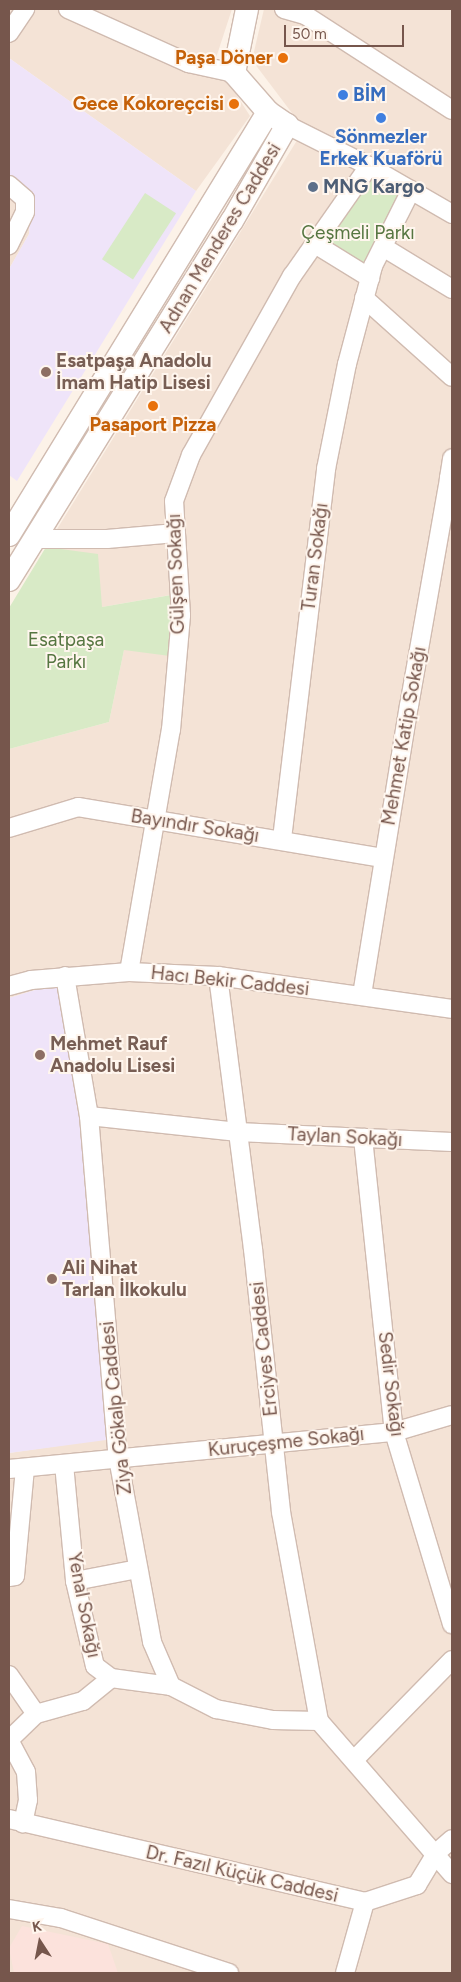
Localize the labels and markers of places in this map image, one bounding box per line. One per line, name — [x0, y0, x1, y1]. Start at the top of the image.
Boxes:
place label: Paşa Döner — [175, 47, 273, 69]
marker: Paşa Döner — [277, 52, 289, 64]
place label: BİM — [353, 84, 386, 106]
marker: BİM — [337, 89, 349, 101]
place label: Gece Kokoreçcisi — [73, 93, 224, 115]
marker: Gece Kokoreçcisi — [228, 98, 240, 110]
marker: Sönmezler Erkek Kuaförü — [375, 112, 387, 124]
place label: Sönmezler Erkek Kuaförü — [319, 126, 443, 170]
place label: MNG Kargo — [323, 176, 424, 198]
marker: MNG Kargo — [307, 181, 319, 193]
place label: Esatpaşa Anadolu İmam Hatip Lisesi — [56, 350, 211, 394]
marker: Esatpaşa Anadolu İmam Hatip Lisesi — [40, 366, 52, 378]
marker: Pasaport Pizza — [147, 400, 159, 412]
place label: Pasaport Pizza — [90, 414, 216, 436]
place label: Mehmet Rauf Anadolu Lisesi — [50, 1033, 175, 1077]
marker: Mehmet Rauf Anadolu Lisesi — [34, 1049, 46, 1061]
place label: Ali Nihat Tarlan İlkokulu — [62, 1257, 187, 1301]
marker: Ali Nihat Tarlan İlkokulu — [46, 1273, 58, 1285]

